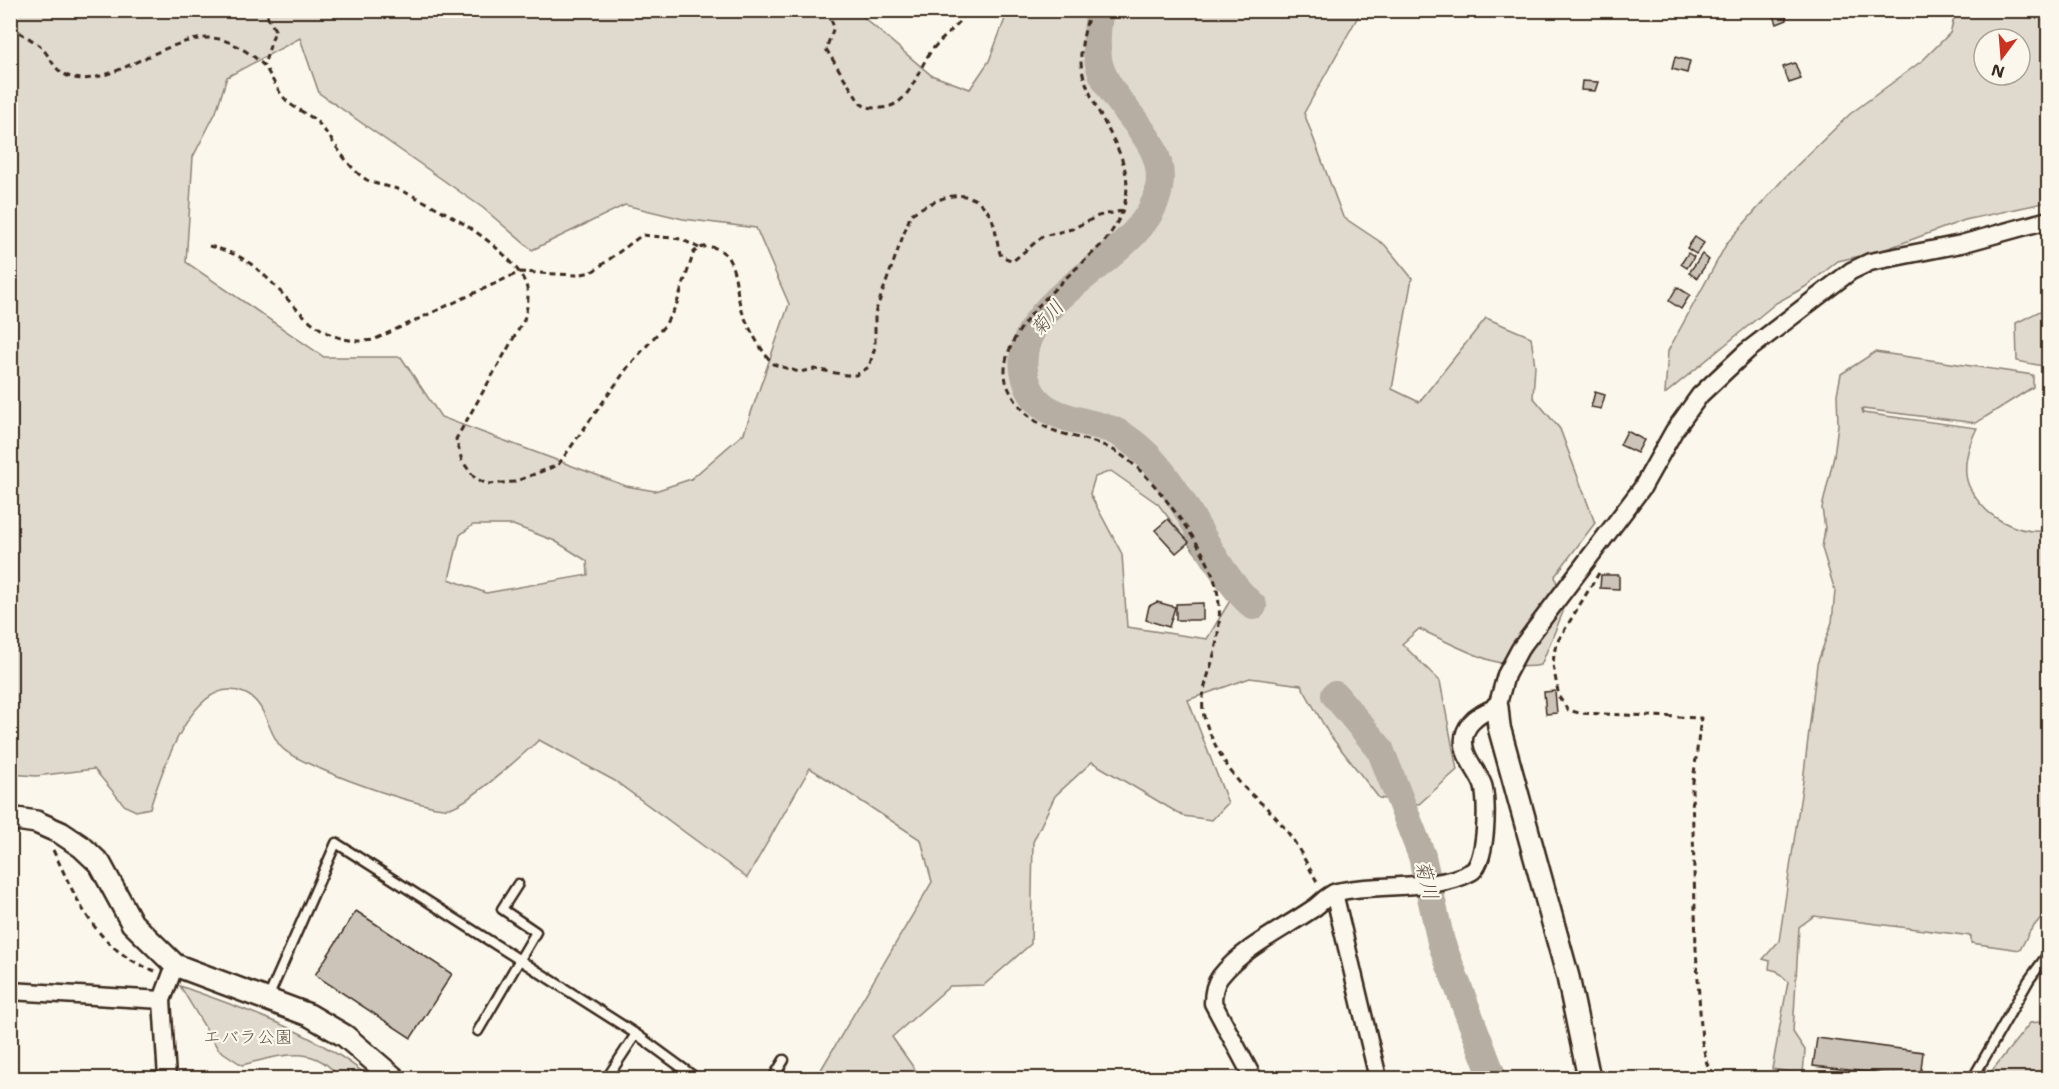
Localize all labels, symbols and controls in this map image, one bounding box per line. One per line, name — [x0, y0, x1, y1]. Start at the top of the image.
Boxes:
north arrow — [1972, 27, 2032, 87]
text: N — [1989, 59, 2007, 83]
water label: 菊川 — [1024, 294, 1070, 342]
water label: 菊川 — [1410, 857, 1444, 903]
park label: エバラ公園 — [203, 1025, 293, 1049]

